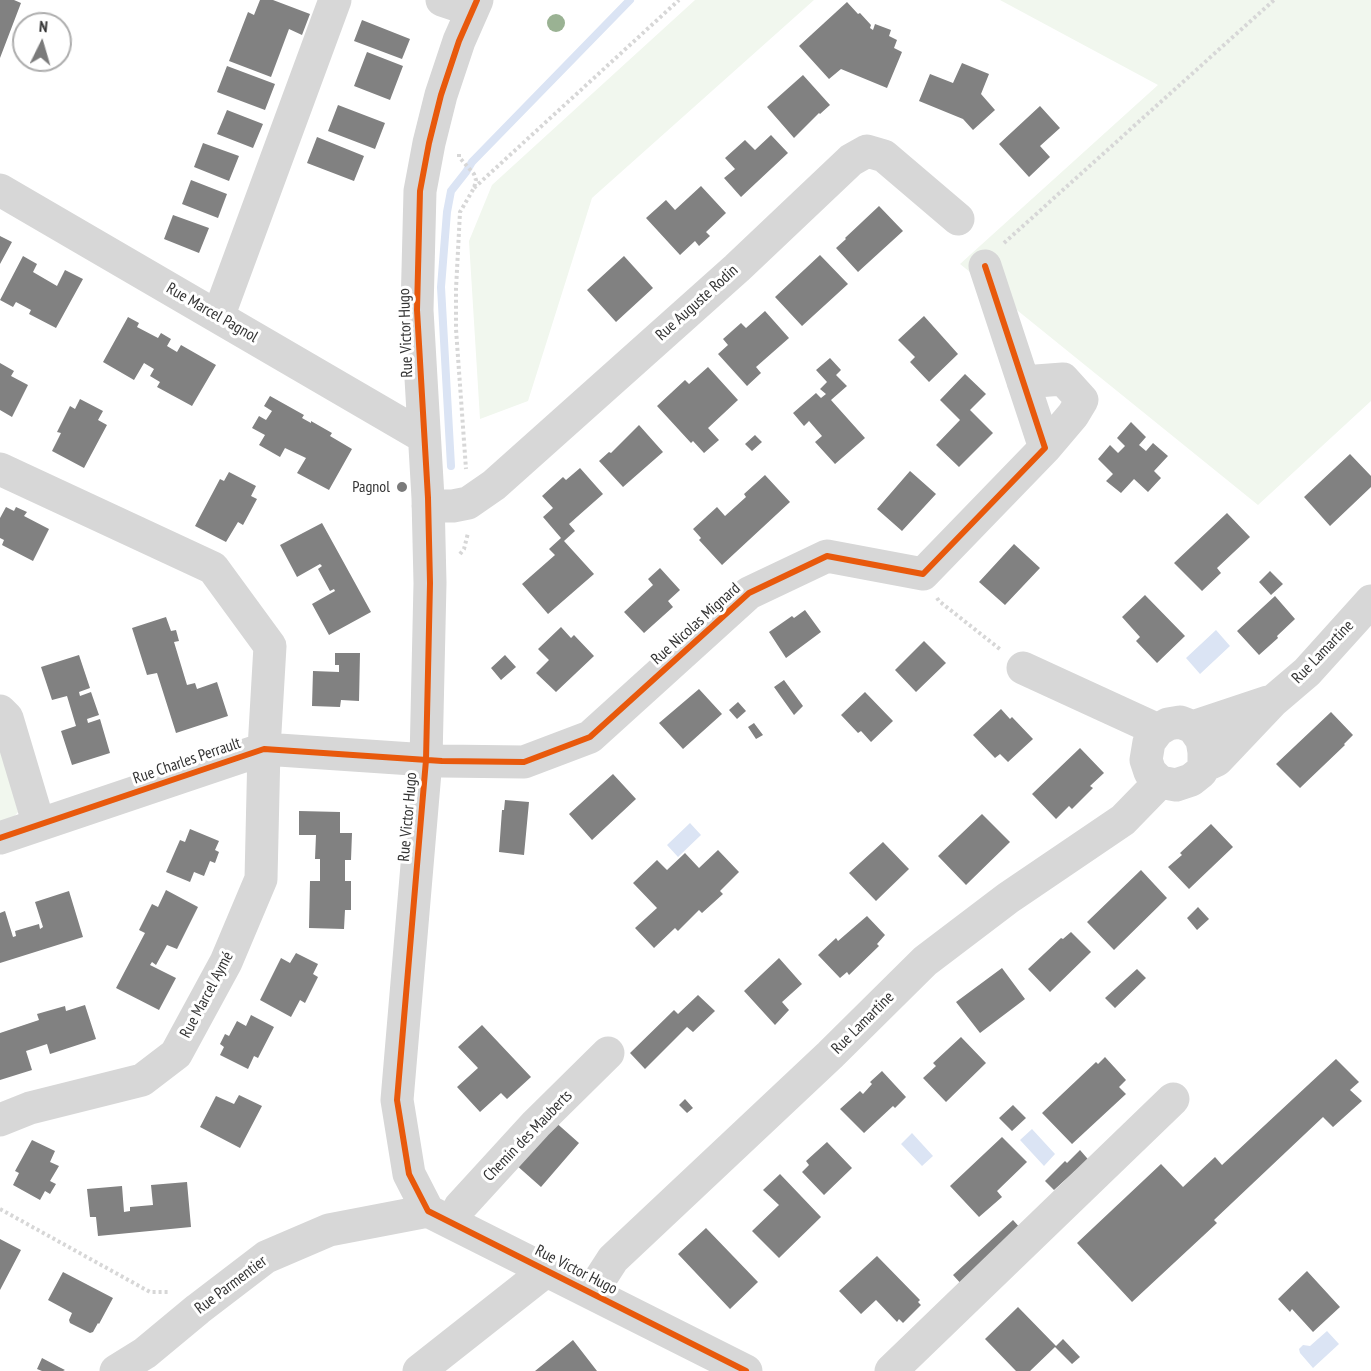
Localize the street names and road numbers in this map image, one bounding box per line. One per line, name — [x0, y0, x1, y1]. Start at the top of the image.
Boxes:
street label: Rue Auguste Rodin — [652, 261, 742, 345]
street label: Rue Marcel Pagnol — [163, 279, 261, 347]
street label: Rue Victor Hugo — [395, 288, 417, 378]
street label: Rue Nicolas Mignard — [647, 579, 745, 669]
street label: Rue Lamartine — [1288, 616, 1358, 688]
street label: Rue Charles Perrault — [131, 734, 243, 788]
street label: Rue Victor Hugo — [395, 772, 421, 862]
street label: Rue Marcel Aymé — [176, 949, 238, 1041]
street label: Rue Lamartine — [828, 988, 898, 1058]
street label: Chemin des Mauberts — [480, 1086, 576, 1186]
street label: Rue Victor Hugo — [532, 1241, 620, 1299]
street label: Rue Parmentier — [191, 1252, 271, 1318]

